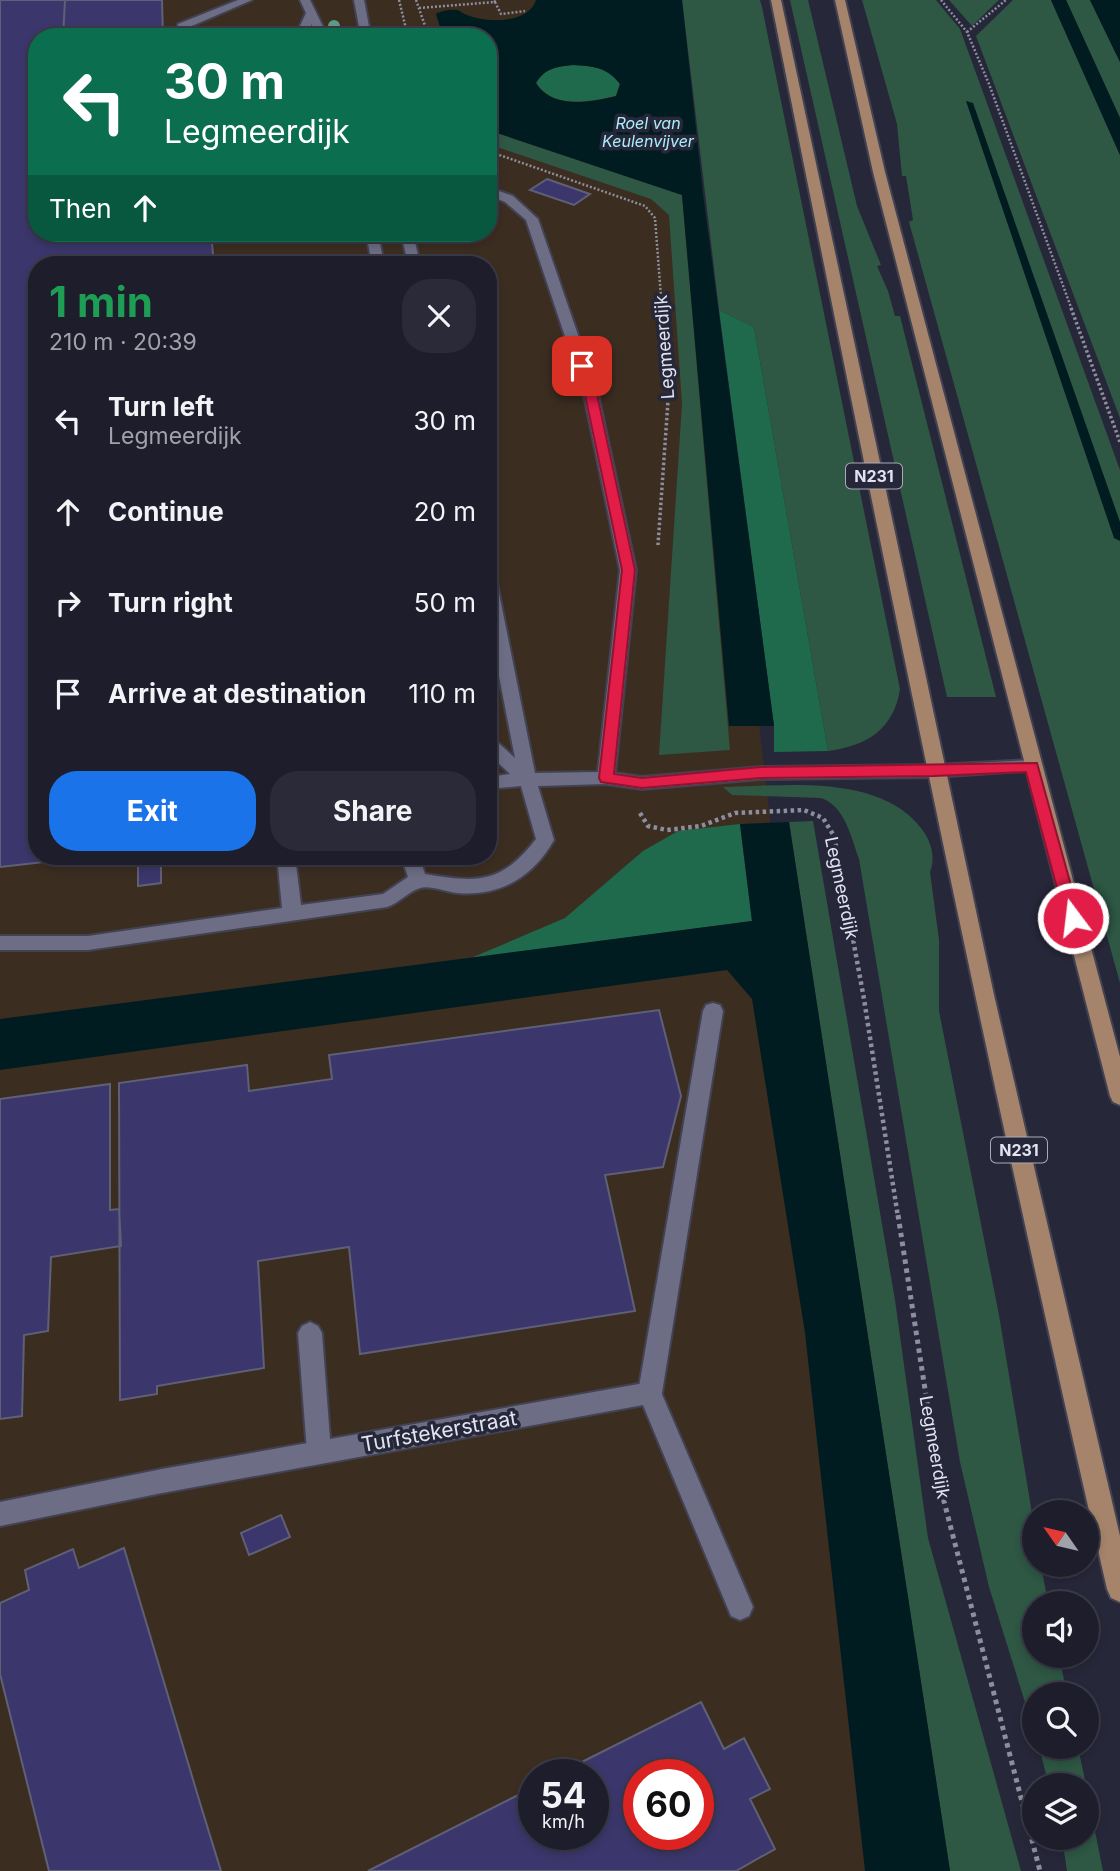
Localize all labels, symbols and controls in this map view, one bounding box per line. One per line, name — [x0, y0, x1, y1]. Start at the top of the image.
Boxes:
text: 30 m — [164, 52, 285, 111]
icon: left — [49, 56, 140, 147]
text: Legmeerdijk — [164, 112, 350, 151]
water label: Roel van Keulenvijver — [602, 113, 695, 151]
icon: ahead — [126, 189, 164, 227]
text: Then — [49, 193, 112, 224]
text: 1 min — [49, 276, 153, 327]
button: close — [402, 279, 476, 353]
street label: Legmeerdijk — [650, 294, 678, 400]
text: 210 m · 20:39 — [49, 328, 197, 356]
pin — [552, 336, 612, 396]
icon: arrive — [563, 347, 601, 385]
text: Turn left — [108, 391, 214, 422]
icon: left — [49, 402, 87, 440]
text: 30 m — [413, 405, 476, 436]
text: Legmeerdijk — [108, 422, 242, 450]
road number: N231 — [846, 463, 902, 489]
icon: ahead — [49, 493, 87, 531]
text: Continue — [108, 496, 224, 527]
text: 20 m — [414, 496, 476, 527]
icon: right — [49, 584, 87, 622]
text: Turn right — [108, 587, 233, 618]
text: 50 m — [414, 587, 476, 618]
icon: arrive — [49, 675, 87, 713]
text: Arrive at destination — [108, 678, 367, 709]
text: 110 m — [408, 678, 476, 709]
button: Exit — [49, 771, 256, 851]
button: Share — [270, 771, 476, 851]
street label: Legmeerdijk — [821, 835, 863, 941]
position arrow — [1036, 881, 1110, 955]
road number: N231 — [991, 1138, 1047, 1162]
street label: Legmeerdijk — [916, 1394, 954, 1500]
street label: Turfstekerstraat — [359, 1405, 519, 1457]
north arrow — [1022, 1500, 1099, 1577]
map controls — [1022, 1500, 1099, 1850]
button: sound — [1022, 1591, 1099, 1668]
button: search — [1022, 1682, 1099, 1759]
speed limit sign: 60 — [623, 1759, 714, 1850]
button: layers — [1022, 1773, 1099, 1850]
text: 54 — [540, 1774, 587, 1816]
text: km/h — [542, 1811, 585, 1832]

